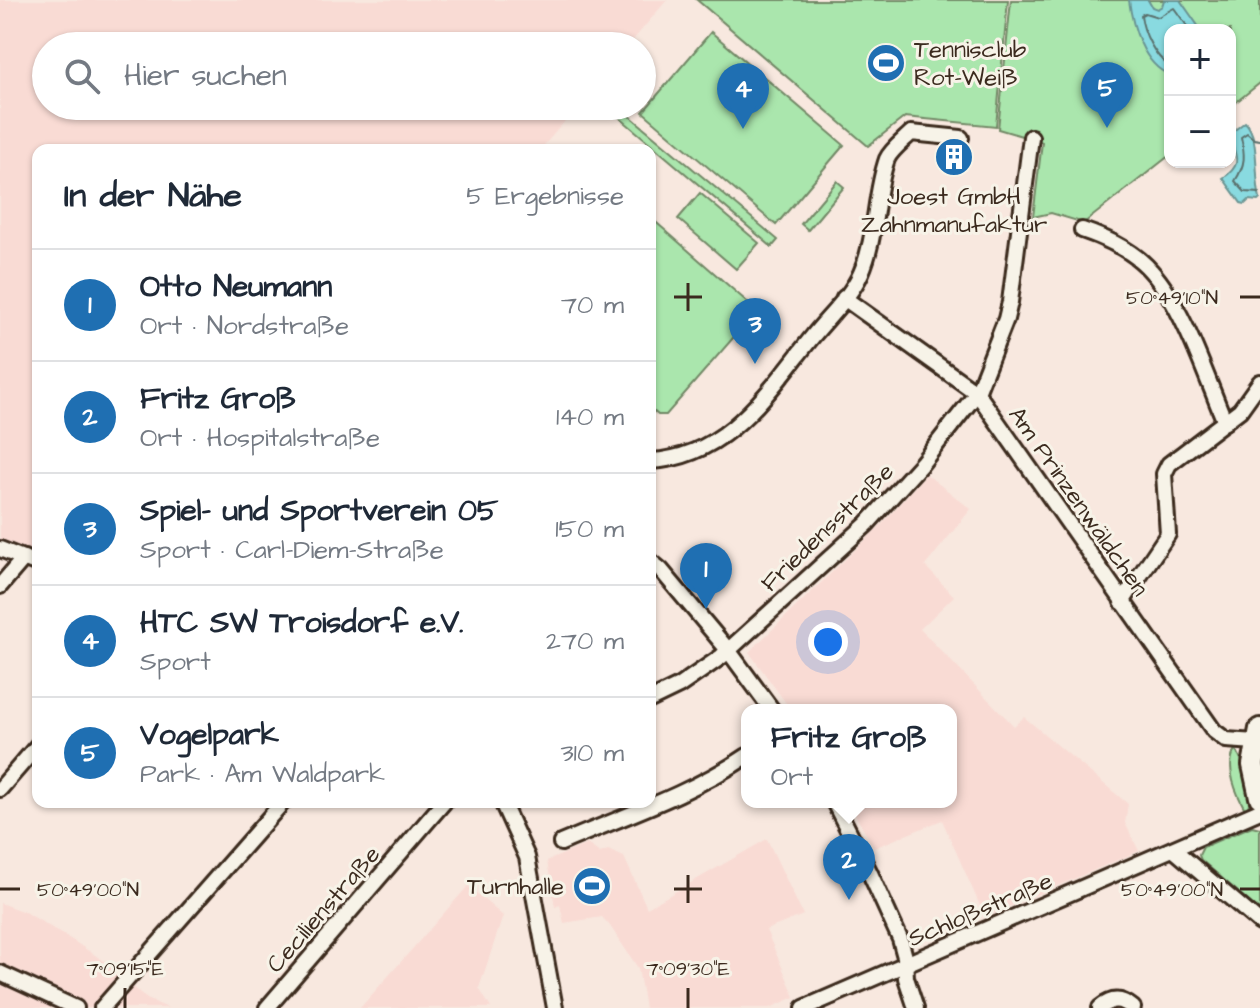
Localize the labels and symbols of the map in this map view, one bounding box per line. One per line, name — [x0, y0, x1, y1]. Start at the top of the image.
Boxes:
place label: Tennisclub Rot-Weiß — [914, 33, 1027, 95]
sports icon: Tennisclub Rot-Weiß — [865, 42, 907, 84]
pin: 5 — [1081, 62, 1133, 128]
pin: 4 — [717, 63, 769, 129]
building icon: Joest GmbH Zahnmanufaktur — [933, 136, 975, 178]
place label: Joest GmbH Zahnmanufaktur — [861, 180, 1047, 242]
text: 50°49'10"N — [1126, 284, 1218, 312]
pin: 3 — [729, 298, 781, 364]
street label: Am Prinzenwäldchen — [1000, 400, 1156, 603]
street label: Friedensstraße — [754, 455, 902, 600]
pin: 1 — [680, 543, 732, 609]
your location — [808, 622, 848, 662]
pin: 2 — [823, 834, 875, 900]
street label: Cecilienstraße — [259, 839, 389, 981]
street label: Schloßstraße — [903, 864, 1058, 956]
sports icon: Turnhalle — [571, 865, 613, 907]
place label: Turnhalle — [467, 870, 564, 904]
text: 50°49'00"N — [37, 876, 139, 904]
text: 50°49'00"N — [1121, 876, 1223, 904]
text: 7°09'15"E — [86, 955, 164, 983]
text: 7°09'30"E — [646, 955, 730, 983]

